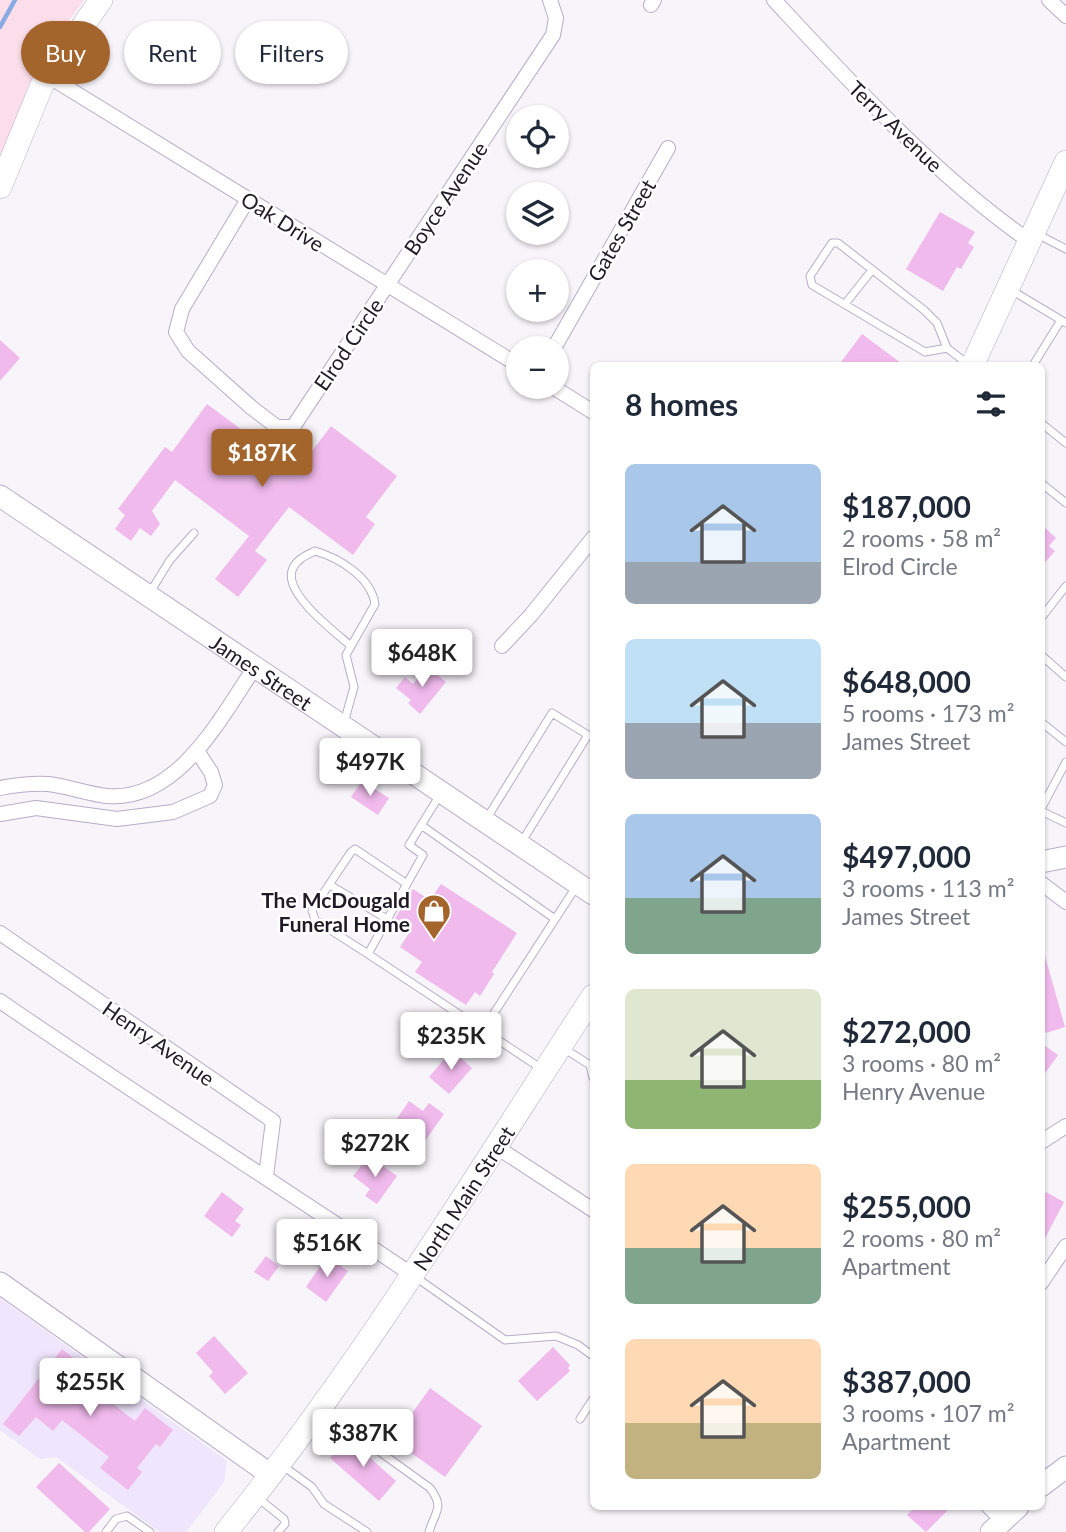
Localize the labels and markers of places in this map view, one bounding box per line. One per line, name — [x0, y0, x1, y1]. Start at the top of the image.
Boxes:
pin: $187K — [213, 430, 311, 489]
pin: $648K — [373, 630, 471, 689]
pin: $497K — [321, 738, 419, 798]
place label: The McDougald Funeral Home — [261, 887, 410, 936]
shop icon: The McDougald Funeral Home — [415, 892, 453, 941]
pin: $235K — [402, 1012, 500, 1072]
pin: $272K — [326, 1120, 424, 1179]
pin: $516K — [278, 1220, 376, 1279]
pin: $255K — [41, 1358, 139, 1418]
pin: $387K — [314, 1410, 412, 1469]

